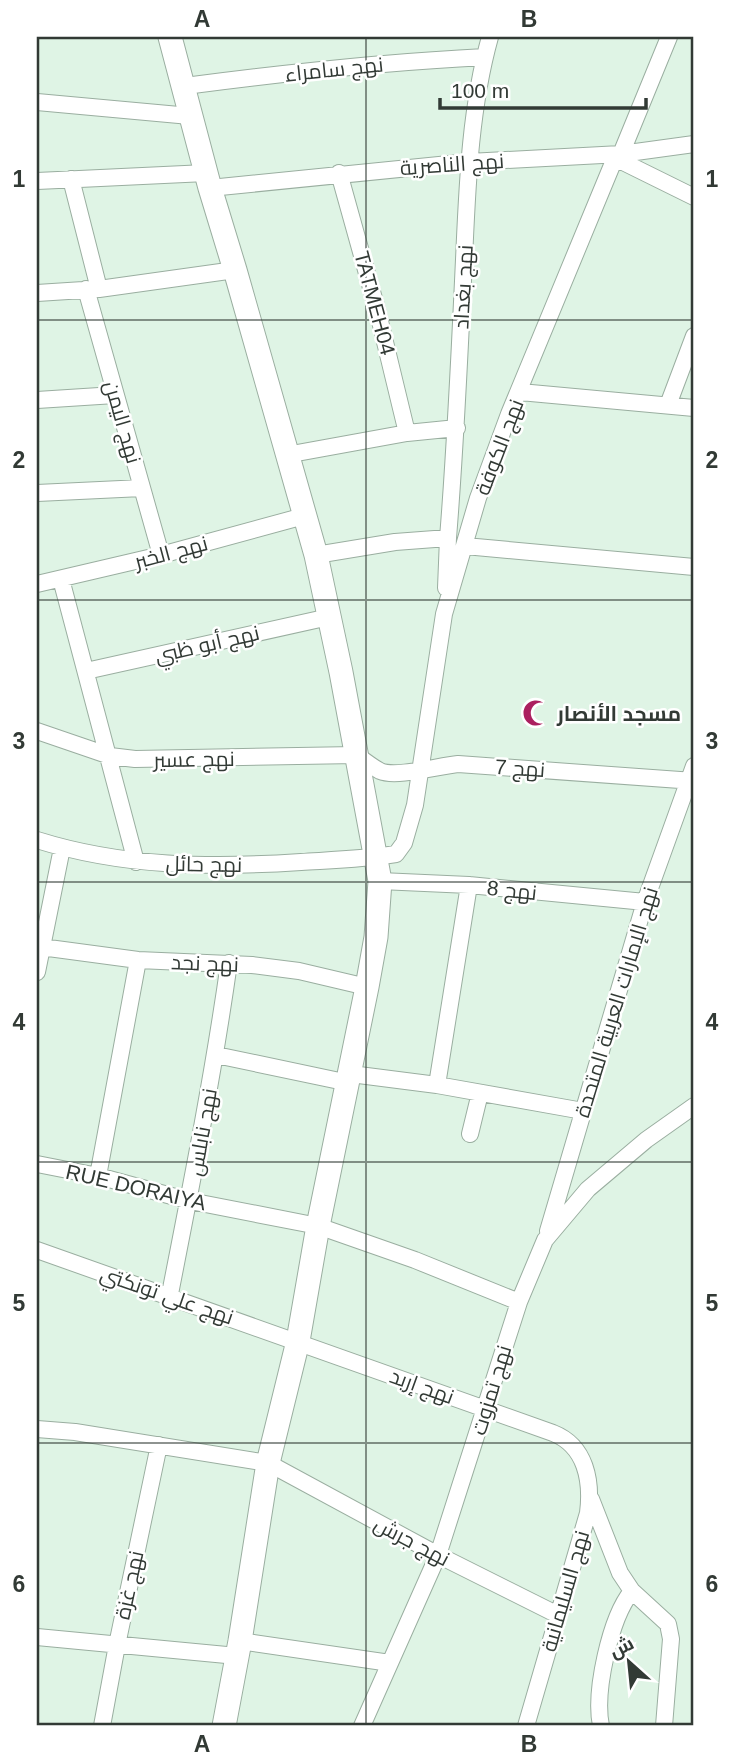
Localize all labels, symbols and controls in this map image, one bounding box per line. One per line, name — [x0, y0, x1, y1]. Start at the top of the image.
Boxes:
text: A — [194, 6, 210, 32]
text: B — [521, 6, 537, 32]
street label: نهج سامراء — [284, 52, 385, 89]
scale bar — [440, 66, 647, 110]
text: 100 m — [451, 79, 509, 102]
street label: نهج الناصرية — [399, 149, 505, 182]
text: 1 — [13, 166, 26, 192]
text: 1 — [706, 166, 719, 192]
street label: نهج بغداد — [449, 244, 480, 330]
street label: TATMEH04 — [350, 249, 400, 358]
street label: نهج اليمن — [97, 378, 146, 467]
street label: نهج الكوفة — [470, 396, 531, 499]
text: 2 — [13, 447, 25, 473]
text: 2 — [706, 447, 718, 473]
street label: نهج الخبر — [131, 531, 211, 576]
street label: نهج أبو ظبي — [152, 620, 263, 672]
mosque icon: مسجد الأنصار — [521, 698, 551, 728]
place label: مسجد الأنصار — [556, 702, 681, 726]
text: 3 — [13, 728, 25, 754]
text: 3 — [706, 728, 718, 754]
street label: نهج عسير — [152, 747, 235, 774]
street label: نهج 7 — [494, 755, 546, 784]
street label: نهج حائل — [165, 852, 243, 879]
street label: نهج 8 — [486, 876, 538, 907]
street label: نهج الإمارات العربية المتحدة — [570, 884, 665, 1121]
street label: نهج نجد — [171, 950, 239, 979]
text: 4 — [13, 1009, 26, 1035]
text: 4 — [706, 1009, 719, 1035]
street label: نهج نابلس — [183, 1086, 224, 1178]
street label: RUE DORAIYA — [64, 1160, 208, 1214]
street label: نهج علي تونكتي — [96, 1261, 237, 1333]
text: 5 — [13, 1290, 26, 1316]
text: 5 — [706, 1290, 719, 1316]
street label: نهج تمزوت — [466, 1342, 518, 1439]
street label: نهج إربد — [386, 1364, 457, 1411]
street label: نهج جرش — [369, 1512, 454, 1573]
street label: نهج السليمانية — [537, 1528, 596, 1655]
street label: نهج غزة — [111, 1549, 150, 1622]
text: 6 — [13, 1571, 25, 1597]
text: 6 — [706, 1571, 718, 1597]
north arrow — [594, 1626, 664, 1696]
text: ش — [606, 1632, 638, 1663]
text: A — [194, 1731, 210, 1757]
text: B — [521, 1731, 537, 1757]

